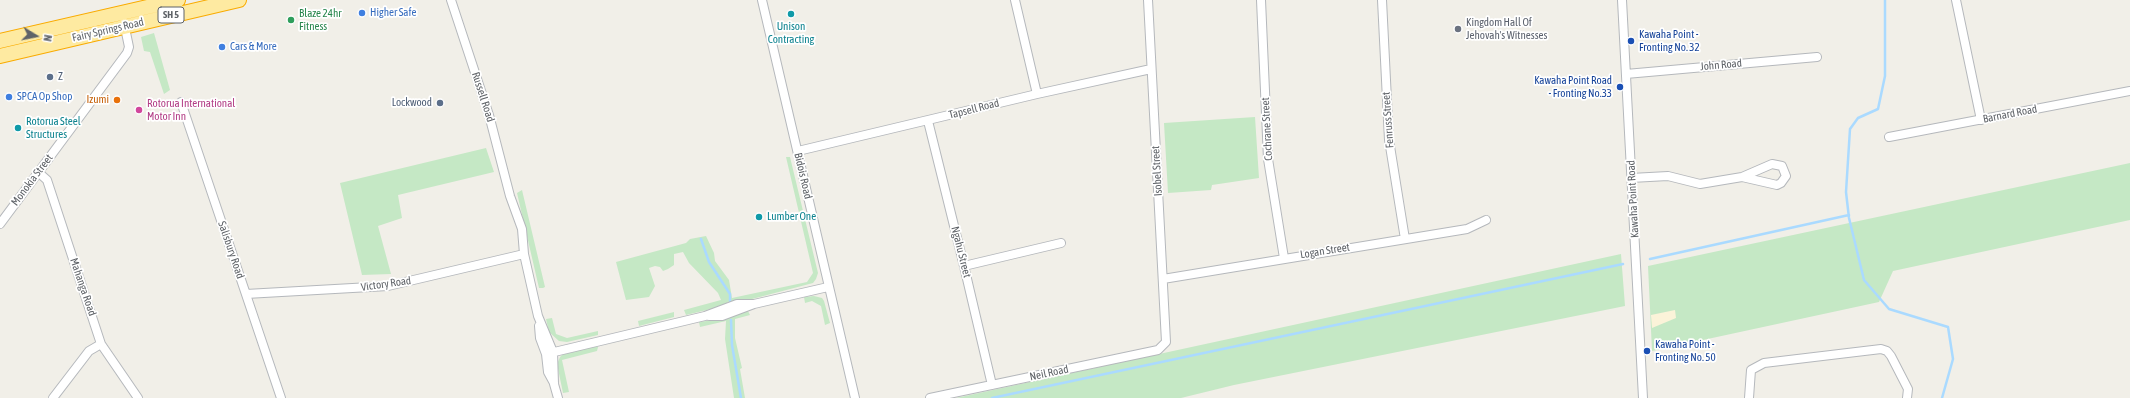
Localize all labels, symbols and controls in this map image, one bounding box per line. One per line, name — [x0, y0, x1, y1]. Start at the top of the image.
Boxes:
place label: Higher Safe — [370, 6, 416, 20]
road number: SH 5 — [158, 7, 184, 23]
place label: Blaze 24hr Fitness — [299, 7, 342, 33]
marker: Higher Safe — [357, 8, 367, 18]
marker: Unison Contracting — [786, 9, 796, 19]
street label: Fairy Springs Road — [71, 15, 145, 45]
marker: Blaze 24hr Fitness — [286, 15, 296, 25]
north arrow — [16, 16, 56, 56]
place label: Kingdom Hall Of Jehovah's Witnesses — [1466, 16, 1547, 42]
place label: Unison Contracting — [768, 20, 814, 46]
marker: Kingdom Hall Of Jehovah's Witnesses — [1453, 24, 1463, 34]
place label: Kawaha Point - Fronting No. 32 — [1639, 28, 1700, 54]
text: N — [41, 34, 54, 42]
marker: Kawaha Point - Fronting No. 32 — [1626, 36, 1636, 46]
place label: Cars & More — [230, 40, 277, 54]
marker: Cars & More — [217, 42, 227, 52]
street label: John Road — [1700, 57, 1742, 73]
place label: Z — [58, 70, 63, 84]
street label: Russell Road — [469, 70, 497, 124]
marker: Z — [45, 72, 55, 82]
place label: Kawaha Point Road - Fronting No.33 — [1534, 74, 1612, 100]
marker: Kawaha Point Road - Fronting No.33 — [1615, 82, 1625, 92]
place label: SPCA Op Shop — [17, 90, 72, 104]
street label: Fenruss Street — [1379, 91, 1397, 149]
marker: SPCA Op Shop — [4, 92, 14, 102]
place label: Izumi — [86, 93, 109, 107]
marker: Izumi — [112, 95, 122, 105]
place label: Lockwood — [392, 96, 432, 110]
street label: Tapsell Road — [947, 96, 1001, 122]
place label: Rotorua International Motor Inn — [147, 97, 235, 123]
street label: Cochrane Street — [1259, 97, 1275, 161]
marker: Lockwood — [435, 98, 445, 108]
street label: Barnard Road — [1982, 102, 2038, 126]
marker: Rotorua International Motor Inn — [134, 105, 144, 115]
place label: Rotorua Steel Structures — [26, 115, 81, 141]
marker: Rotorua Steel Structures — [13, 123, 23, 133]
street label: Isobel Street — [1149, 145, 1165, 197]
street label: Monokia Street — [8, 152, 56, 208]
street label: Bidois Road — [791, 152, 815, 200]
street label: Kawaha Point Road — [1624, 160, 1642, 238]
place label: Lumber One — [767, 210, 816, 224]
marker: Lumber One — [754, 212, 764, 222]
street label: Salisbury Road — [215, 220, 247, 280]
street label: Ngahu Street — [948, 225, 974, 279]
street label: Logan Street — [1299, 241, 1351, 261]
street label: Mahanga Road — [67, 256, 99, 318]
street label: Victory Road — [360, 274, 412, 294]
place label: Kawaha Point - Fronting No. 50 — [1655, 338, 1716, 364]
marker: Kawaha Point - Fronting No. 50 — [1642, 346, 1652, 356]
street label: Neil Road — [1028, 362, 1070, 384]

